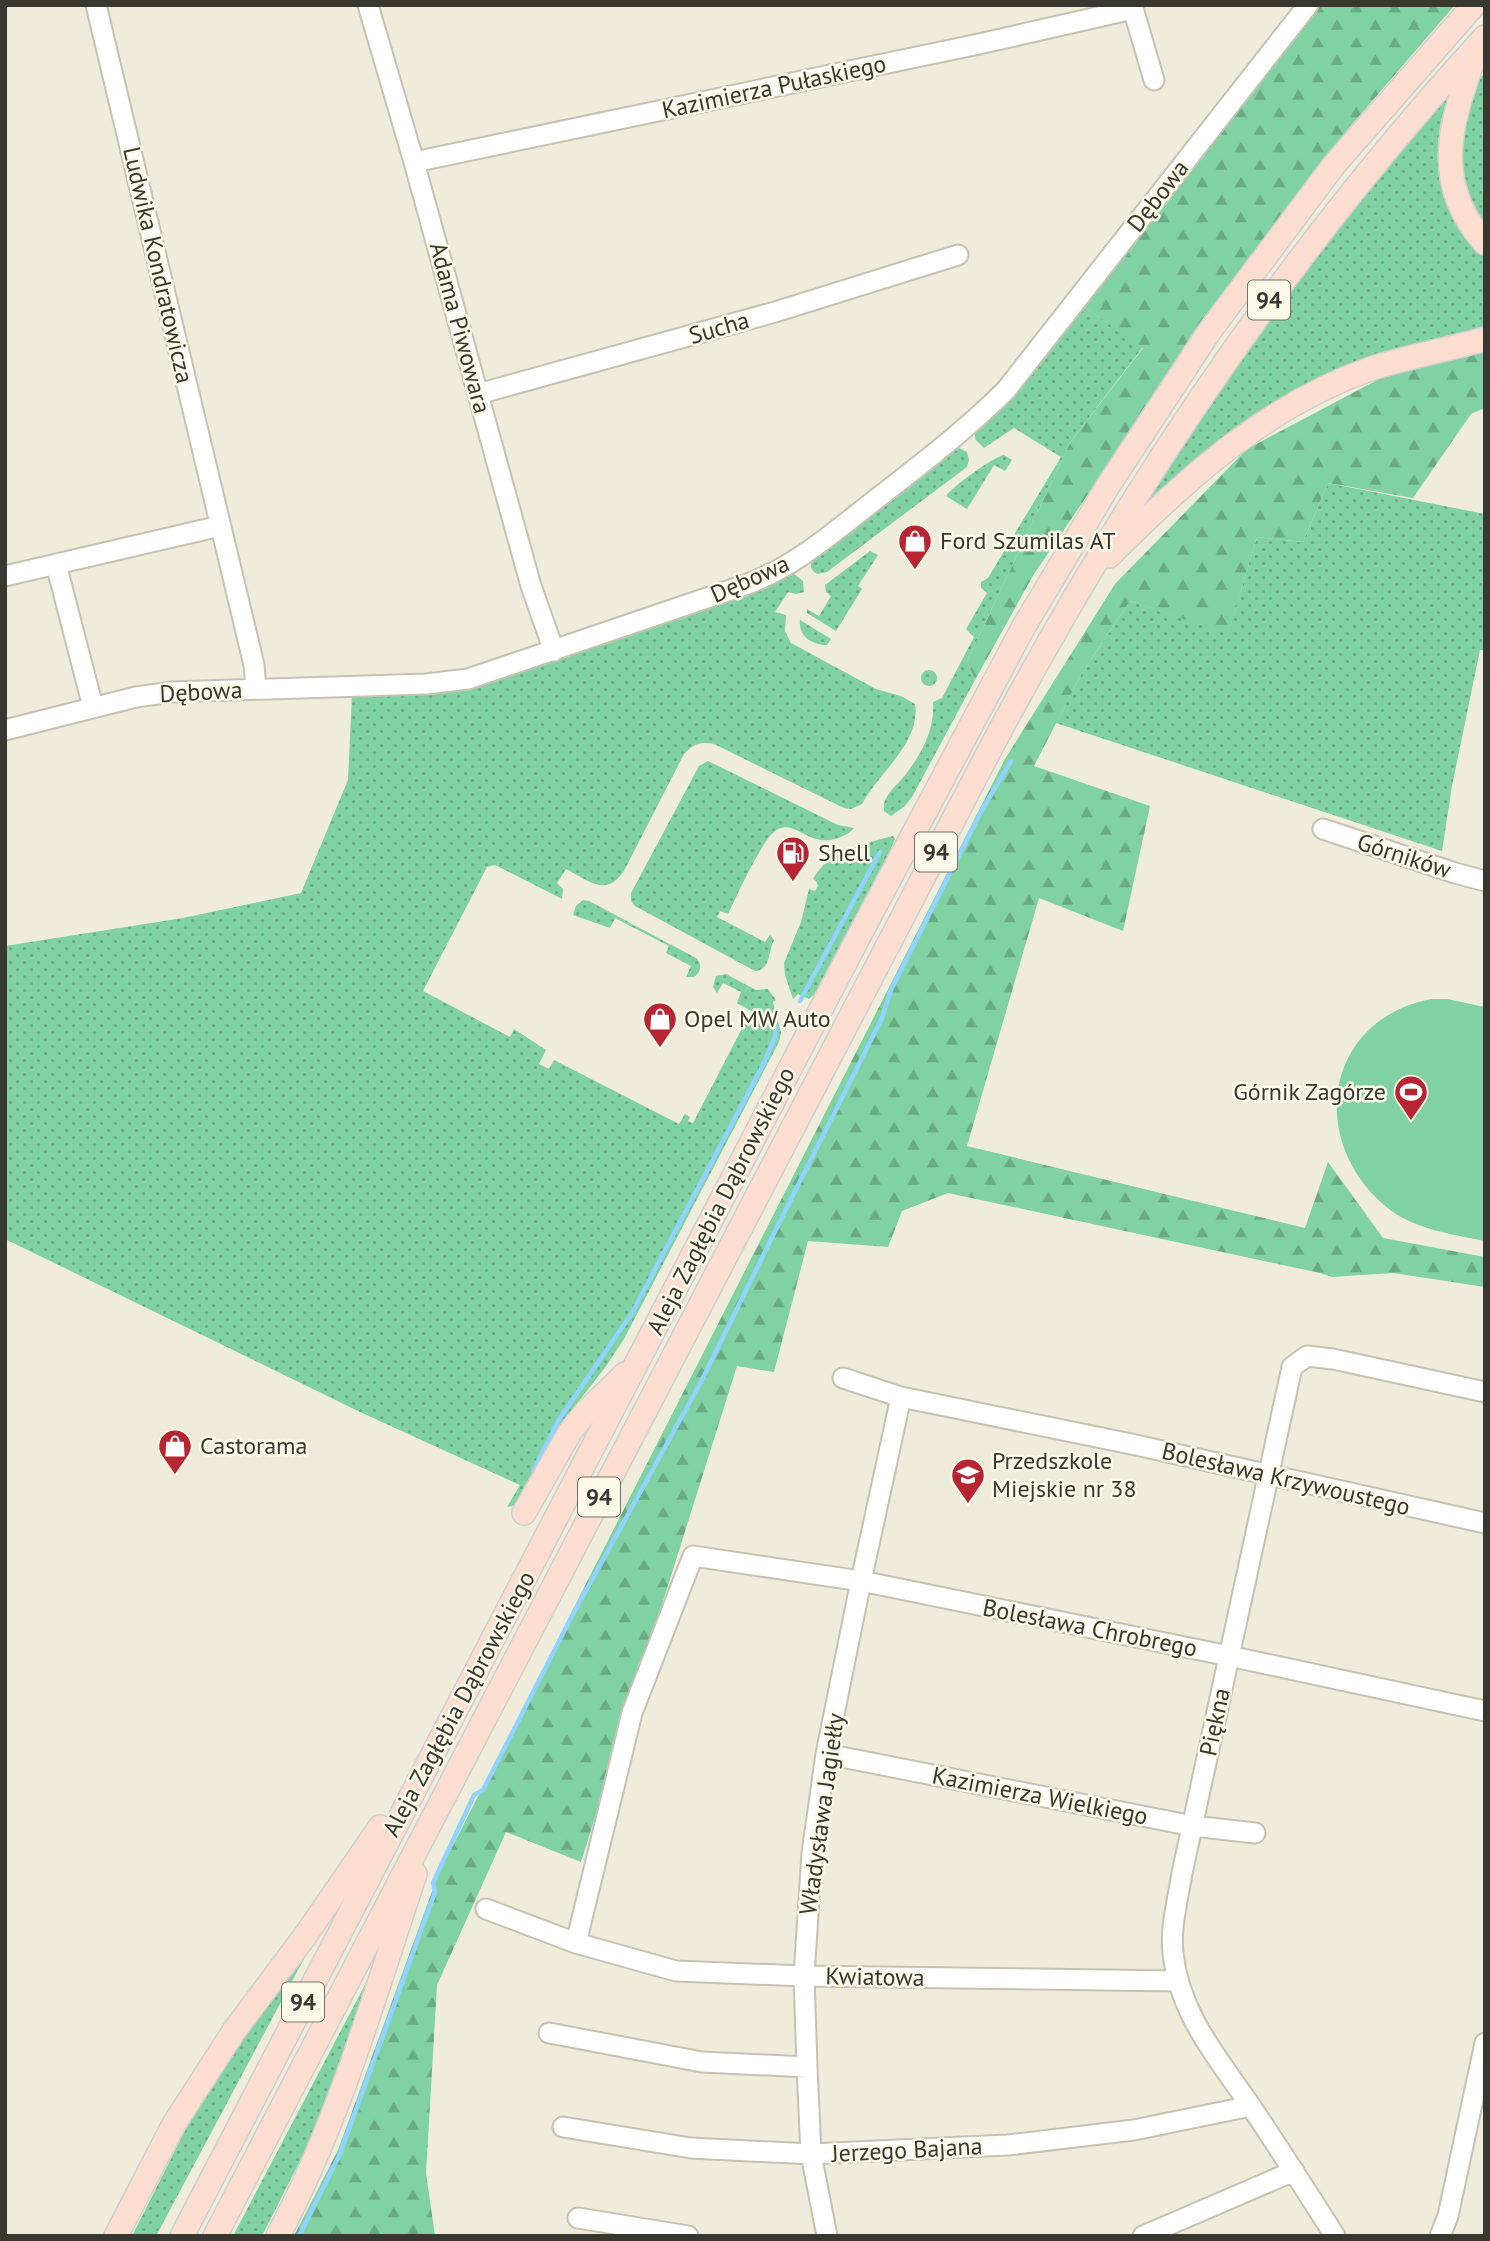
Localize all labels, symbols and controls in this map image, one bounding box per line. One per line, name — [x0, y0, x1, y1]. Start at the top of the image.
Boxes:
street label: Kazimierza Pułaskiego — [659, 48, 889, 125]
street label: Ludwika Kondratowicza — [116, 144, 201, 386]
street label: Dębowa — [1120, 153, 1195, 238]
street label: Adama Piwowara — [423, 239, 498, 417]
road number: 94 — [1248, 280, 1290, 320]
street label: Sucha — [685, 304, 753, 351]
shop icon: Ford Szumilas AT — [896, 522, 934, 571]
place label: Ford Szumilas AT — [940, 525, 1116, 556]
street label: Dębowa — [706, 548, 794, 610]
street label: Dębowa — [159, 674, 243, 709]
street label: Górników — [1353, 826, 1455, 885]
road number: 94 — [915, 832, 957, 872]
fuel station icon: Shell — [774, 834, 812, 883]
place label: Shell — [818, 837, 870, 868]
shop icon: Opel MW Auto — [641, 1000, 679, 1049]
place label: Opel MW Auto — [684, 1003, 831, 1034]
street label: Aleja Zagłębia Dąbrowskiego — [639, 1062, 802, 1340]
sports icon: Górnik Zagórze — [1392, 1073, 1430, 1122]
place label: Górnik Zagórze — [1233, 1076, 1386, 1107]
shop icon: Castorama — [156, 1427, 194, 1476]
place label: Castorama — [200, 1430, 308, 1461]
street label: Bolesława Krzywoustego — [1159, 1435, 1413, 1522]
place label: Przedszkole Miejskie nr 38 — [992, 1445, 1137, 1504]
school or university icon: Przedszkole Miejskie nr 38 — [949, 1456, 987, 1505]
road number: 94 — [578, 1478, 620, 1516]
street label: Aleja Zagłębia Dąbrowskiego — [375, 1566, 542, 1842]
street label: Bolesława Chrobrego — [980, 1592, 1200, 1663]
street label: Piękna — [1192, 1685, 1237, 1759]
street label: Władysława Jagiełły — [792, 1711, 851, 1917]
street label: Kazimierza Wielkiego — [930, 1759, 1151, 1832]
street label: Kwiatowa — [825, 1960, 925, 1993]
road number: 94 — [282, 1982, 324, 2022]
street label: Jerzego Bajana — [830, 2130, 983, 2169]

